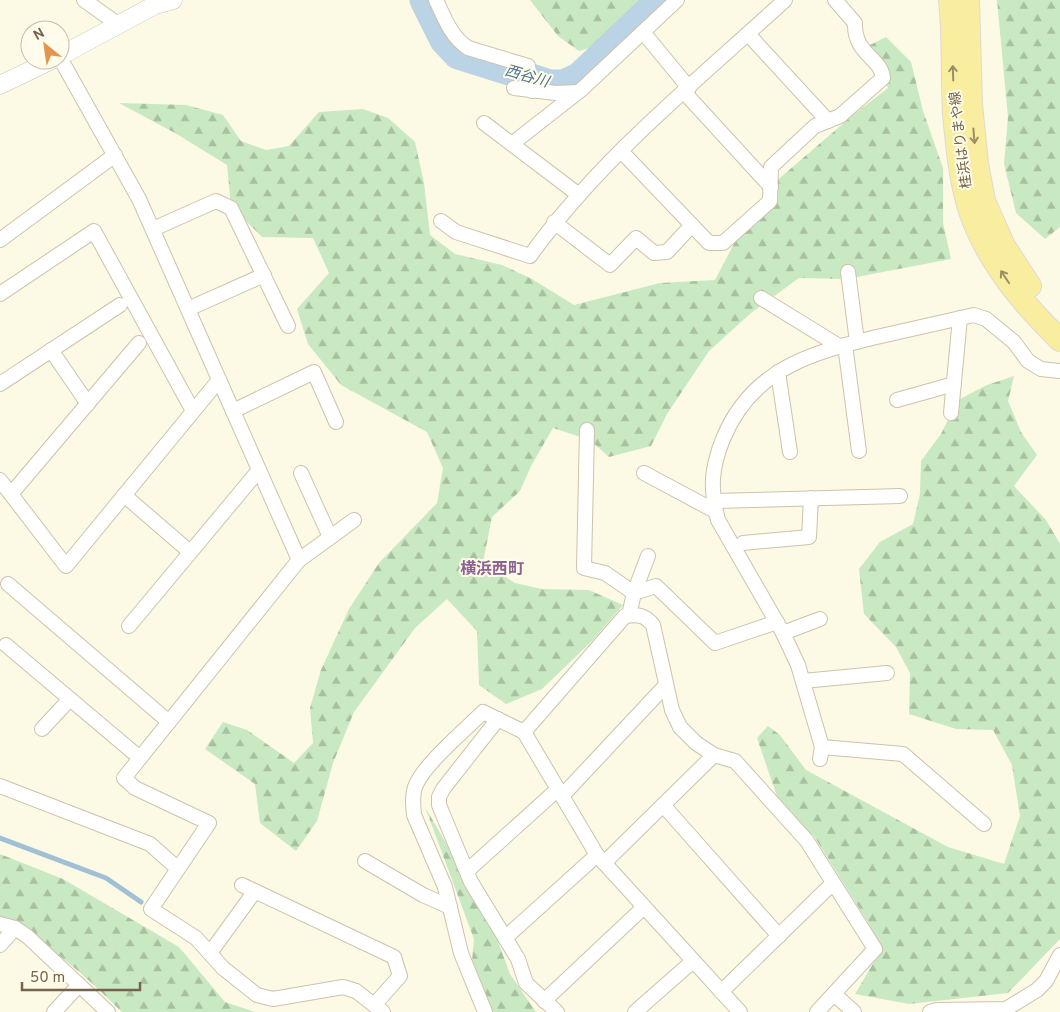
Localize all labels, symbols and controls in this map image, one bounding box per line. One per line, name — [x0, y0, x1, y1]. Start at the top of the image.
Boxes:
north arrow — [20, 20, 70, 70]
text: N — [31, 25, 48, 45]
water label: 西谷川 — [502, 62, 553, 93]
one-way arrow — [948, 65, 958, 81]
street label: 桂浜はりまや線 — [947, 90, 976, 189]
one-way arrow — [969, 128, 979, 144]
one-way arrow — [1000, 271, 1010, 285]
district label: 横浜西町 — [460, 559, 524, 580]
scale bar — [22, 960, 140, 992]
text: 50 m — [30, 969, 65, 988]

